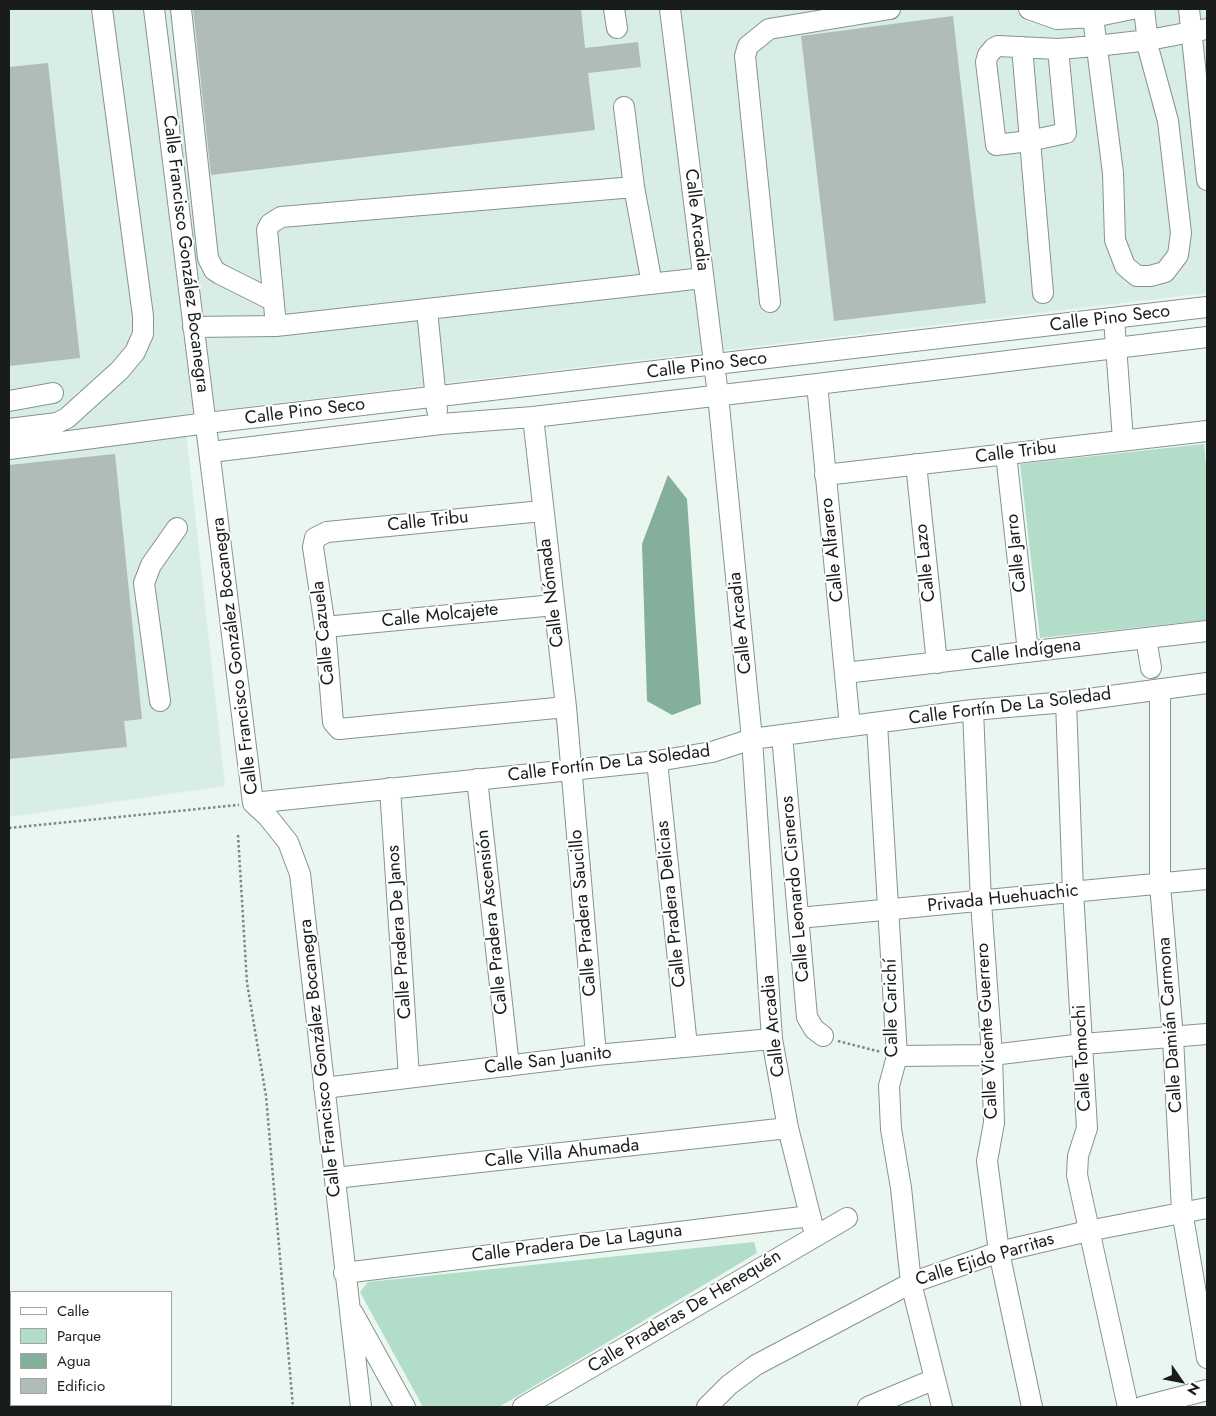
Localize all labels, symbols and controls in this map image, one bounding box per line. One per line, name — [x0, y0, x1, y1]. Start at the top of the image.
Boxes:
street label: Calle Francisco González Bocanegra — [157, 114, 213, 394]
street label: Calle Arcadia — [679, 168, 713, 272]
street label: Calle Pino Seco — [1049, 301, 1171, 337]
street label: Calle Pino Seco — [646, 348, 768, 384]
street label: Calle Pino Seco — [244, 394, 366, 430]
street label: Calle Tribu — [974, 437, 1058, 469]
street label: Calle Alfarero — [817, 497, 849, 603]
street label: Calle Tribu — [386, 507, 470, 537]
street label: Calle Jarro — [1002, 513, 1032, 593]
street label: Calle Francisco González Bocanegra — [208, 516, 264, 796]
street label: Calle Lazo — [911, 523, 941, 603]
street label: Calle Nómada — [535, 537, 569, 649]
street label: Calle Arcadia — [725, 571, 757, 675]
street label: Calle Cazuela — [308, 580, 340, 686]
street label: Calle Molcajete — [381, 599, 499, 633]
street label: Calle Indígena — [970, 635, 1082, 669]
street label: Calle Fortín De La Soledad — [908, 684, 1112, 730]
street label: Calle Fortín De La Soledad — [507, 741, 711, 787]
street label: Calle Leonardo Cisneros — [777, 795, 815, 983]
street label: Calle Pradera Delicias — [653, 820, 691, 988]
street label: Calle Pradera Ascensión — [473, 829, 513, 1015]
street label: Calle Pradera Saucillo — [566, 829, 602, 997]
street label: Calle Pradera De Janos — [383, 844, 417, 1020]
street label: Privada Huehuachic — [926, 880, 1080, 918]
street label: Calle Francisco González Bocanegra — [296, 918, 346, 1198]
street label: Calle Damián Carmona — [1154, 936, 1188, 1114]
street label: Calle Vicente Guerrero — [973, 942, 1003, 1120]
street label: Calle Carichí — [880, 959, 904, 1057]
street label: Calle Arcadia — [758, 974, 790, 1078]
street label: Calle Tomochi — [1069, 1004, 1097, 1112]
street label: Calle San Juanito — [483, 1042, 613, 1080]
street label: Calle Villa Ahumada — [484, 1135, 640, 1173]
street label: Calle Pradera De La Laguna — [471, 1220, 683, 1268]
street label: Calle Ejido Parritas — [913, 1229, 1057, 1291]
street label: Calle Praderas De Henequén — [585, 1246, 785, 1378]
legend — [10, 1291, 172, 1406]
text: Calle — [57, 1300, 89, 1322]
text: Parque — [57, 1325, 101, 1347]
text: Agua — [57, 1350, 91, 1372]
north arrow — [1156, 1356, 1206, 1406]
text: Edificio — [57, 1375, 105, 1397]
text: N — [1182, 1379, 1205, 1399]

